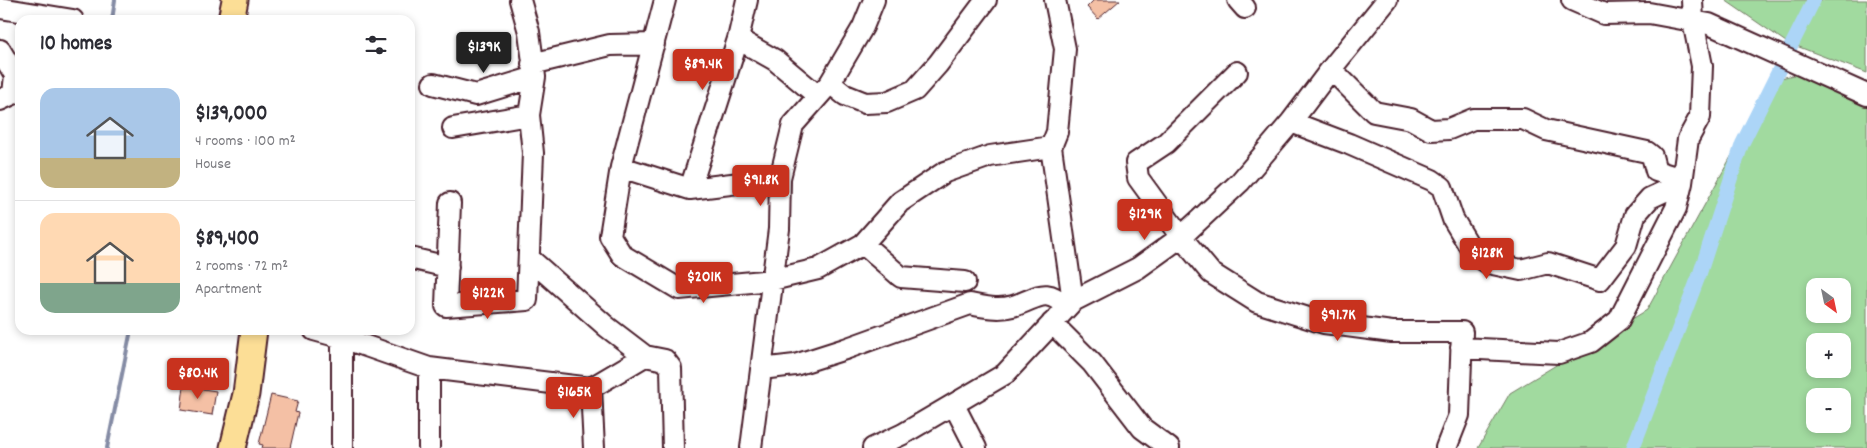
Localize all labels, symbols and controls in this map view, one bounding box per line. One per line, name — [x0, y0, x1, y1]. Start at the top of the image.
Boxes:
text: 10 homes — [40, 30, 112, 60]
icon: filters — [362, 31, 390, 59]
pin: $139K — [449, 32, 519, 74]
text: $139K — [467, 36, 501, 59]
pin: $89.4K — [662, 48, 744, 91]
text: $89.4K — [684, 53, 722, 76]
text: $139,000 — [195, 100, 268, 130]
icon: home — [80, 108, 140, 168]
text: 4 rooms · 100 m² — [195, 130, 296, 153]
text: House — [195, 153, 231, 176]
pin: $91.8K — [720, 164, 802, 207]
text: $91.8K — [743, 169, 779, 192]
pin: $129K — [1110, 198, 1180, 241]
text: $129K — [1128, 203, 1162, 226]
text: $89,400 — [195, 225, 259, 255]
icon: home — [80, 233, 140, 293]
pin: $128K — [1452, 238, 1522, 280]
text: $128K — [1471, 242, 1503, 265]
text: 2 rooms · 72 m² — [195, 255, 288, 278]
pin: $201K — [669, 262, 739, 304]
text: $201K — [687, 266, 721, 289]
text: Apartment — [195, 278, 262, 301]
pin: $122K — [453, 278, 523, 320]
north arrow — [1806, 278, 1851, 322]
map controls — [1806, 278, 1851, 433]
text: $122K — [472, 282, 505, 305]
pin: $91.7K — [1297, 300, 1379, 342]
text: $91.7K — [1320, 304, 1356, 327]
button: + — [1806, 333, 1851, 378]
pin: $80.4K — [157, 358, 239, 400]
text: $80.4K — [178, 362, 218, 385]
pin: $165K — [539, 376, 609, 419]
text: $165K — [557, 381, 591, 404]
button: − — [1806, 388, 1851, 433]

